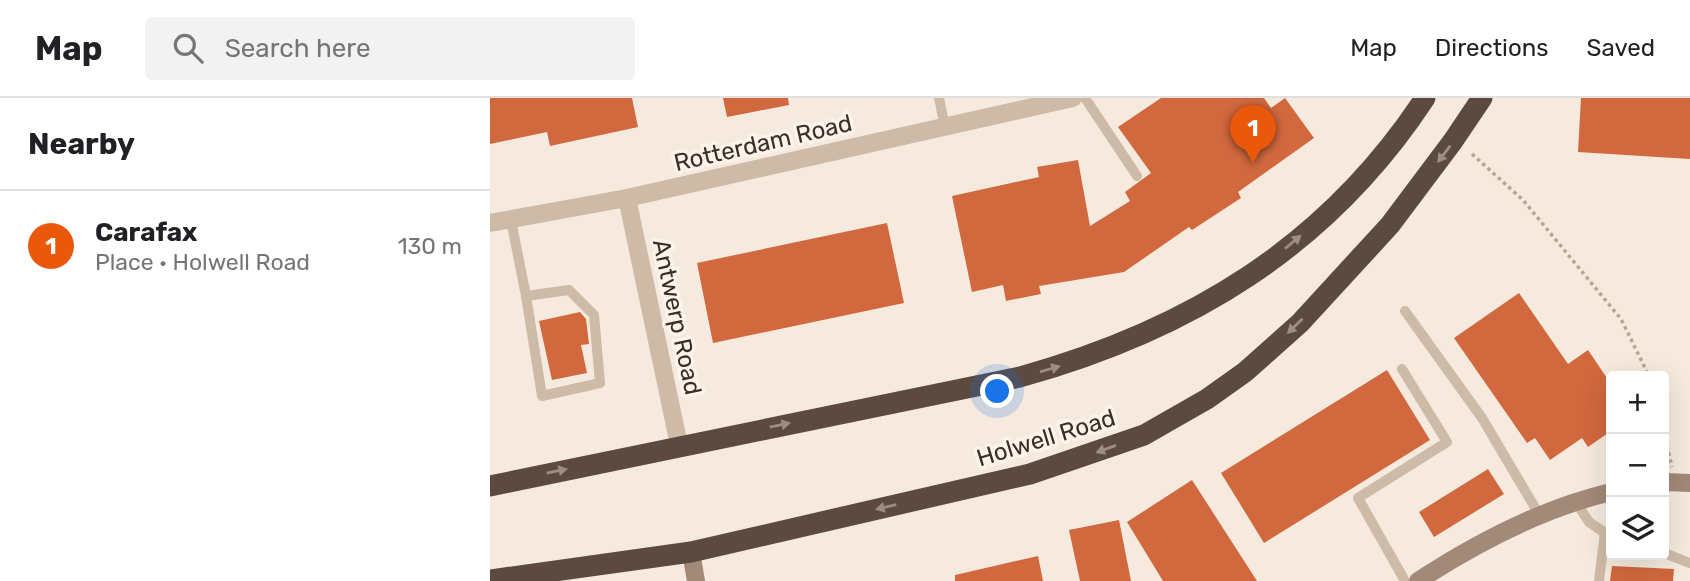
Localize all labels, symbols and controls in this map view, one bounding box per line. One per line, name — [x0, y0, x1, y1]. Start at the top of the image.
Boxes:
search box — [145, 17, 635, 80]
text: Map — [35, 29, 103, 68]
icon: search — [169, 29, 207, 67]
text: Search here — [225, 33, 370, 64]
text: Map — [1350, 34, 1397, 62]
text: Directions — [1435, 34, 1548, 62]
text: Saved — [1586, 34, 1655, 62]
pin: 1 — [1230, 105, 1276, 163]
street label: Rotterdam Road — [671, 109, 855, 177]
text: Nearby — [28, 126, 135, 162]
one-way arrow — [1436, 145, 1451, 163]
text: Carafax — [95, 217, 197, 248]
text: 1 — [45, 232, 57, 260]
text: 130 m — [398, 232, 462, 260]
one-way arrow — [1285, 235, 1302, 250]
street label: Antwerp Road — [647, 237, 707, 397]
text: Place · Holwell Road — [95, 248, 310, 276]
one-way arrow — [1287, 318, 1304, 334]
one-way arrow — [1040, 363, 1061, 373]
map controls — [1606, 371, 1669, 560]
button: + — [1606, 371, 1669, 434]
your location — [980, 374, 1014, 408]
street label: Holwell Road — [973, 404, 1119, 472]
one-way arrow — [769, 420, 791, 431]
button: − — [1606, 434, 1669, 497]
one-way arrow — [1096, 444, 1117, 455]
one-way arrow — [546, 466, 568, 477]
button: layers — [1606, 497, 1669, 560]
one-way arrow — [875, 502, 897, 513]

